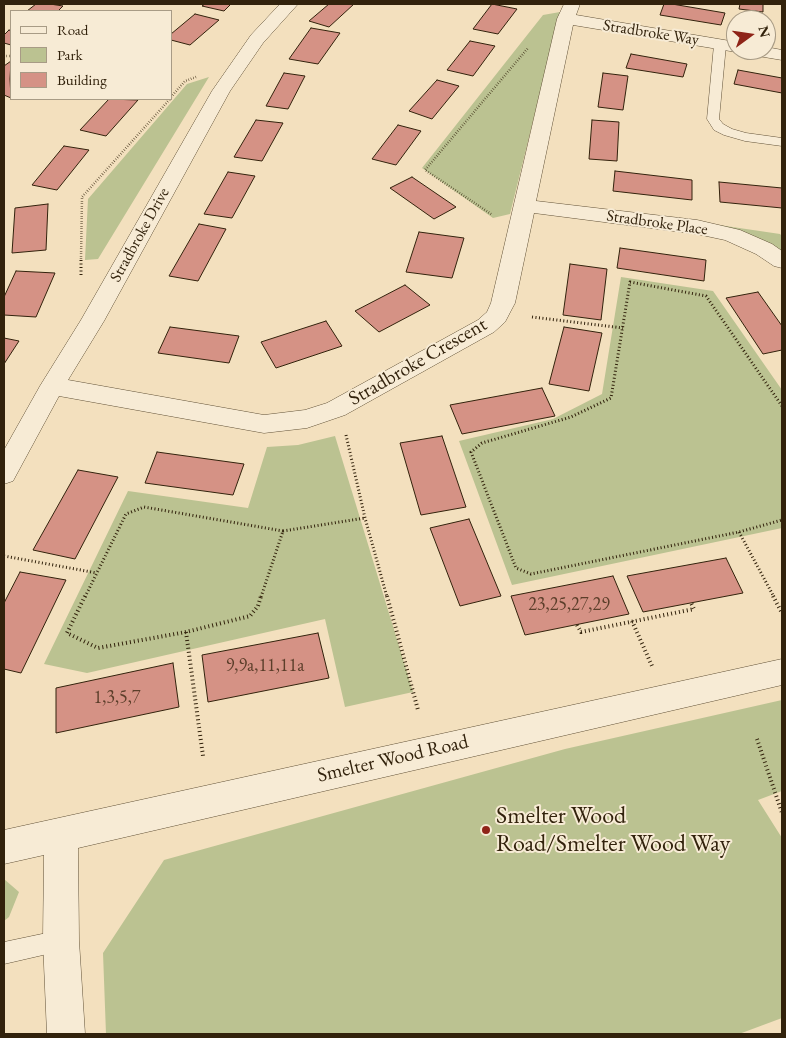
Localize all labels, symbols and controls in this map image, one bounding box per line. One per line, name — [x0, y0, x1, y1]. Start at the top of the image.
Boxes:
legend — [10, 10, 172, 100]
north arrow — [726, 10, 776, 60]
street label: Stradbroke Way — [602, 16, 700, 50]
text: Road — [57, 20, 88, 39]
text: N — [754, 24, 775, 39]
text: Park — [57, 45, 83, 64]
text: Building — [57, 70, 107, 89]
street label: Stradbroke Drive — [106, 185, 174, 285]
street label: Stradbroke Place — [605, 206, 709, 240]
street label: Stradbroke Crescent — [345, 313, 491, 411]
house number: 23,25,27,29 — [528, 594, 610, 616]
house number: 9,9a,11,11a — [226, 655, 304, 677]
house number: 1,3,5,7 — [94, 687, 140, 709]
street label: Smelter Wood Road — [315, 730, 471, 788]
place label: Smelter Wood Road/Smelter Wood Way — [496, 802, 730, 858]
marker: Smelter Wood Road/Smelter Wood Way — [480, 824, 492, 836]

